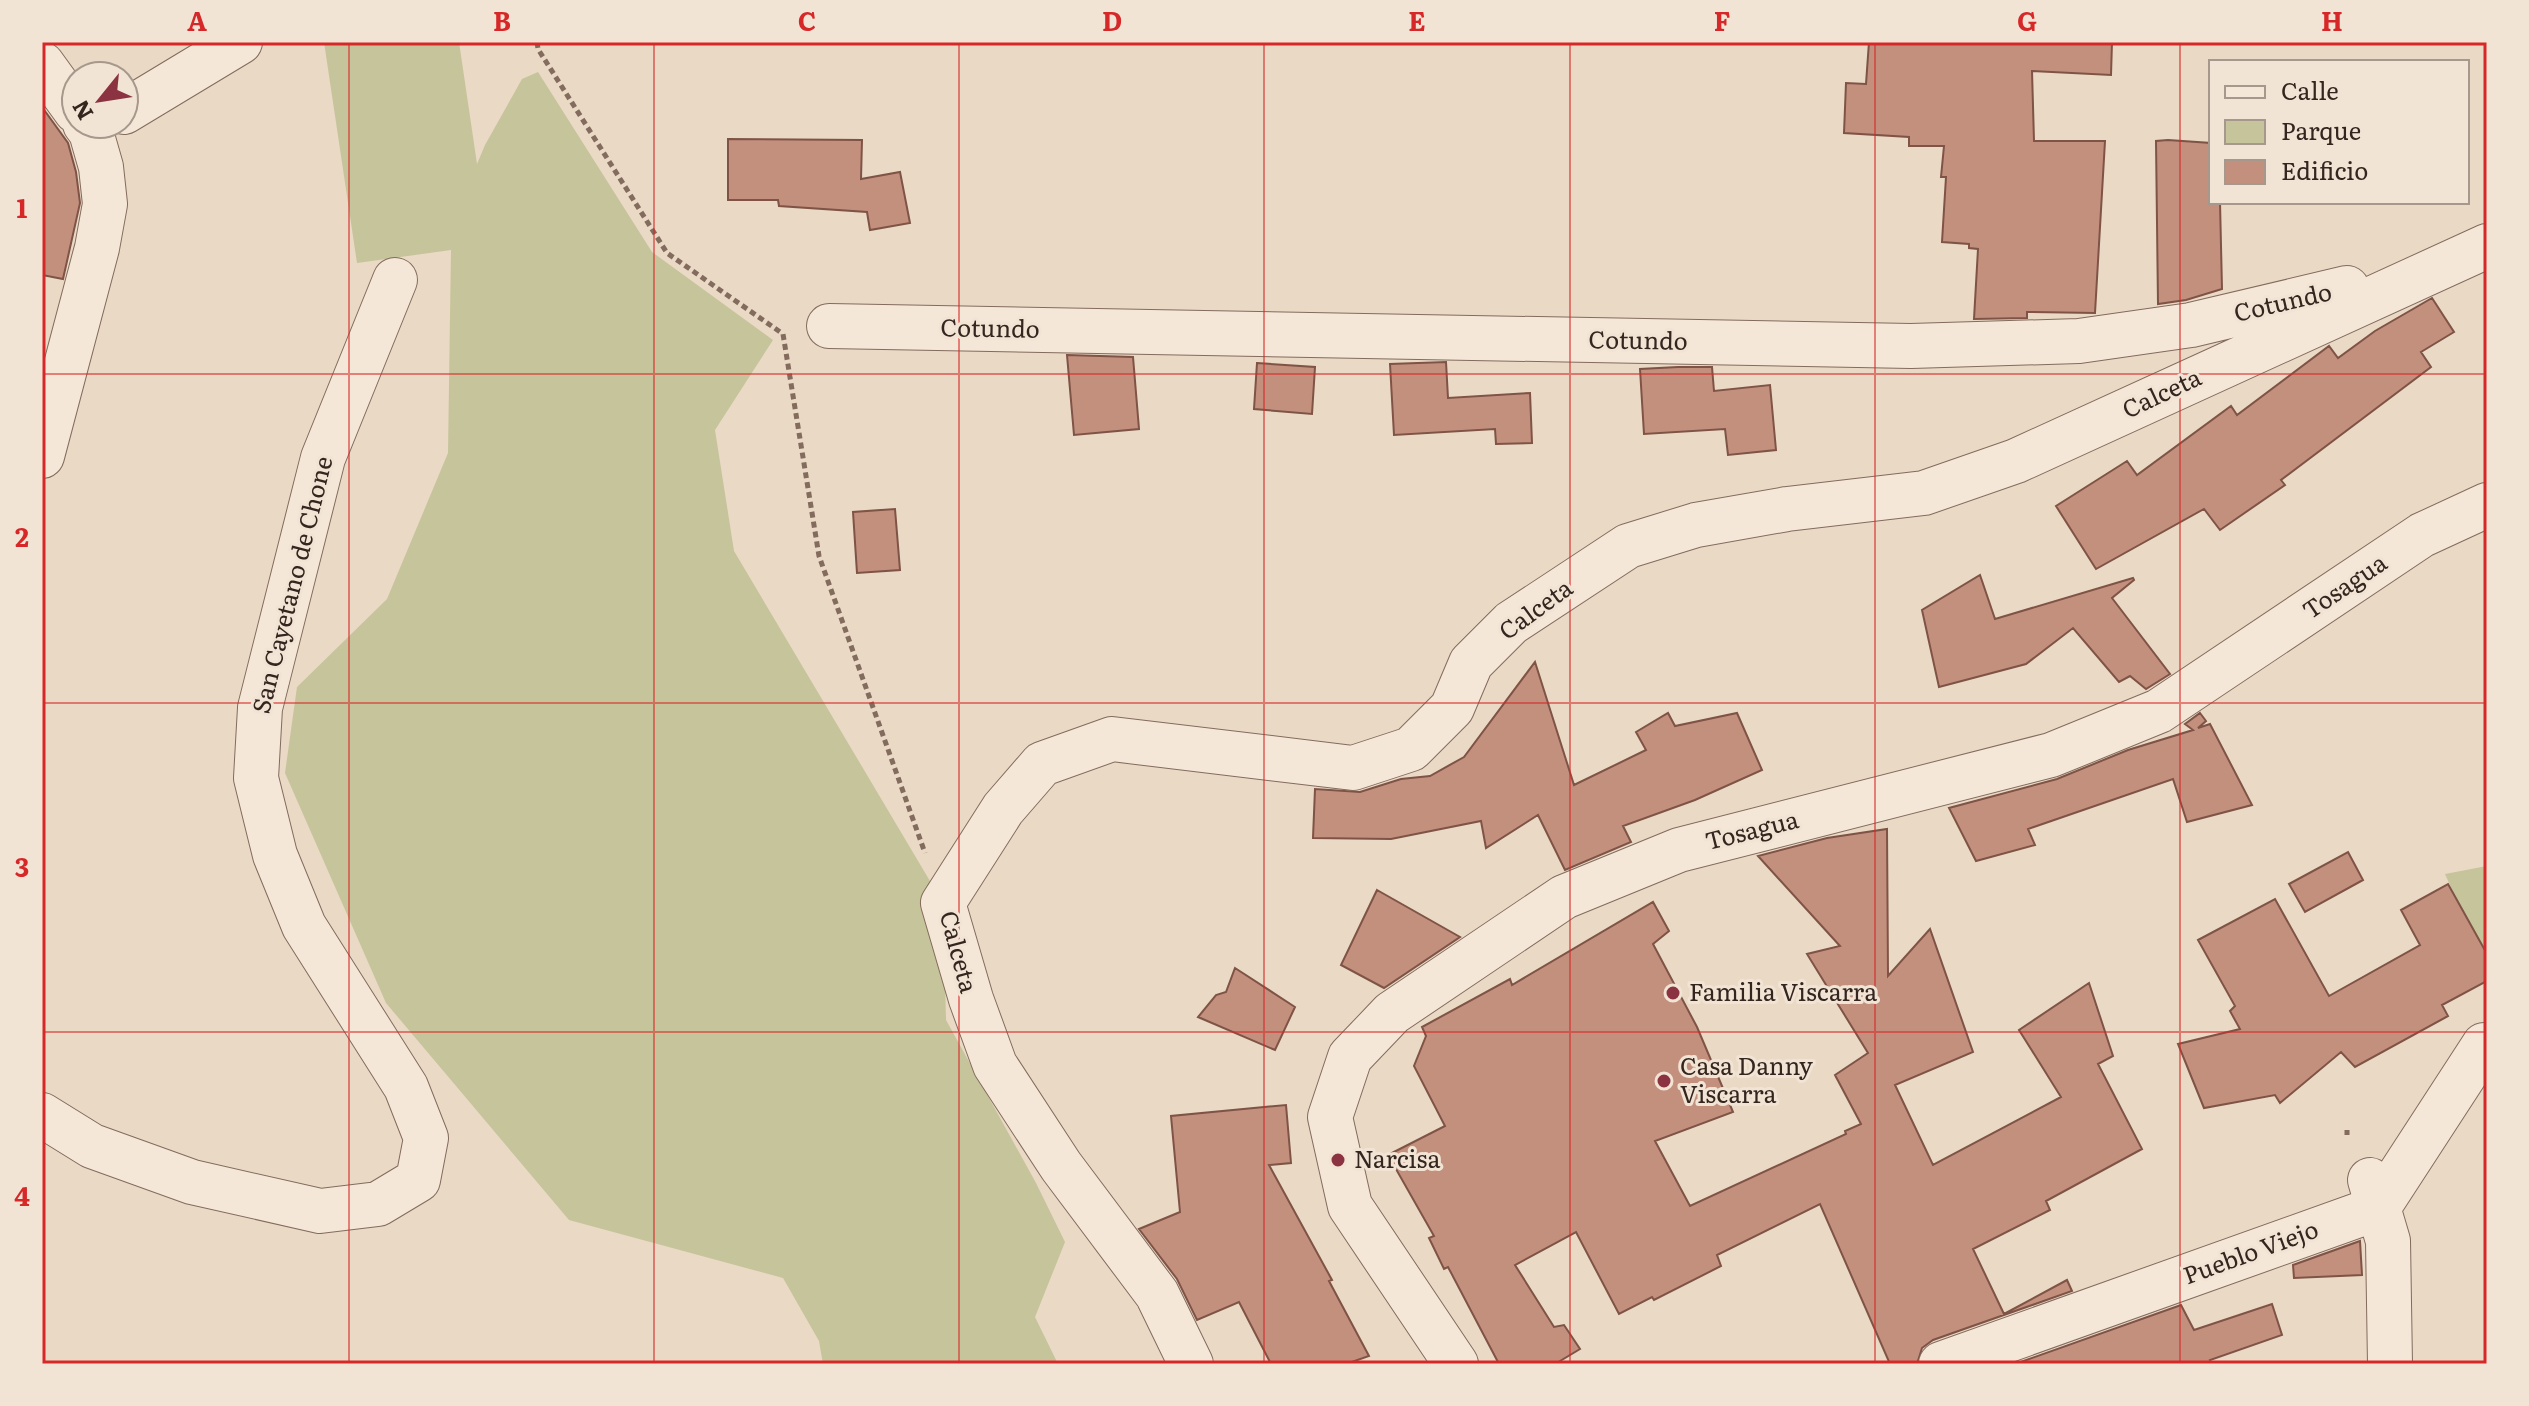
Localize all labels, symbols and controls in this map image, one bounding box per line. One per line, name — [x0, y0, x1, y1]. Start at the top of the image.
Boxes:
text: A — [187, 0, 207, 39]
text: B — [493, 0, 511, 39]
text: C — [798, 0, 816, 39]
text: D — [1102, 0, 1122, 39]
text: E — [1408, 0, 1426, 39]
text: F — [1714, 0, 1730, 39]
text: G — [2017, 0, 2037, 39]
text: H — [2321, 0, 2343, 39]
north arrow — [60, 60, 140, 140]
legend — [2209, 60, 2469, 204]
text: Calle — [2281, 72, 2339, 107]
text: N — [62, 95, 100, 127]
text: Parque — [2281, 112, 2361, 147]
text: Edificio — [2281, 152, 2368, 187]
text: 1 — [17, 187, 28, 226]
street label: Cotundo — [2230, 272, 2335, 329]
street label: Cotundo — [940, 308, 1040, 345]
street label: Cotundo — [1588, 320, 1688, 357]
street label: Calceta — [2116, 358, 2206, 425]
street label: San Cayetano de Chone — [242, 452, 339, 717]
text: 2 — [15, 516, 29, 555]
street label: Tosagua — [2294, 544, 2393, 626]
street label: Calceta — [1490, 569, 1579, 647]
street label: Tosagua — [1701, 800, 1802, 857]
text: 3 — [15, 846, 29, 885]
street label: Calceta — [933, 906, 988, 996]
place label: Familia Viscarra — [1689, 973, 1877, 1008]
marker: Familia Viscarra — [1664, 984, 1682, 1002]
place label: Casa Danny Viscarra — [1680, 1047, 1813, 1110]
marker: Casa Danny Viscarra — [1655, 1072, 1673, 1090]
place label: Narcisa — [1354, 1140, 1440, 1175]
marker: Narcisa — [1329, 1151, 1347, 1169]
text: 4 — [14, 1175, 30, 1214]
street label: Pueblo Viejo — [2178, 1210, 2323, 1291]

